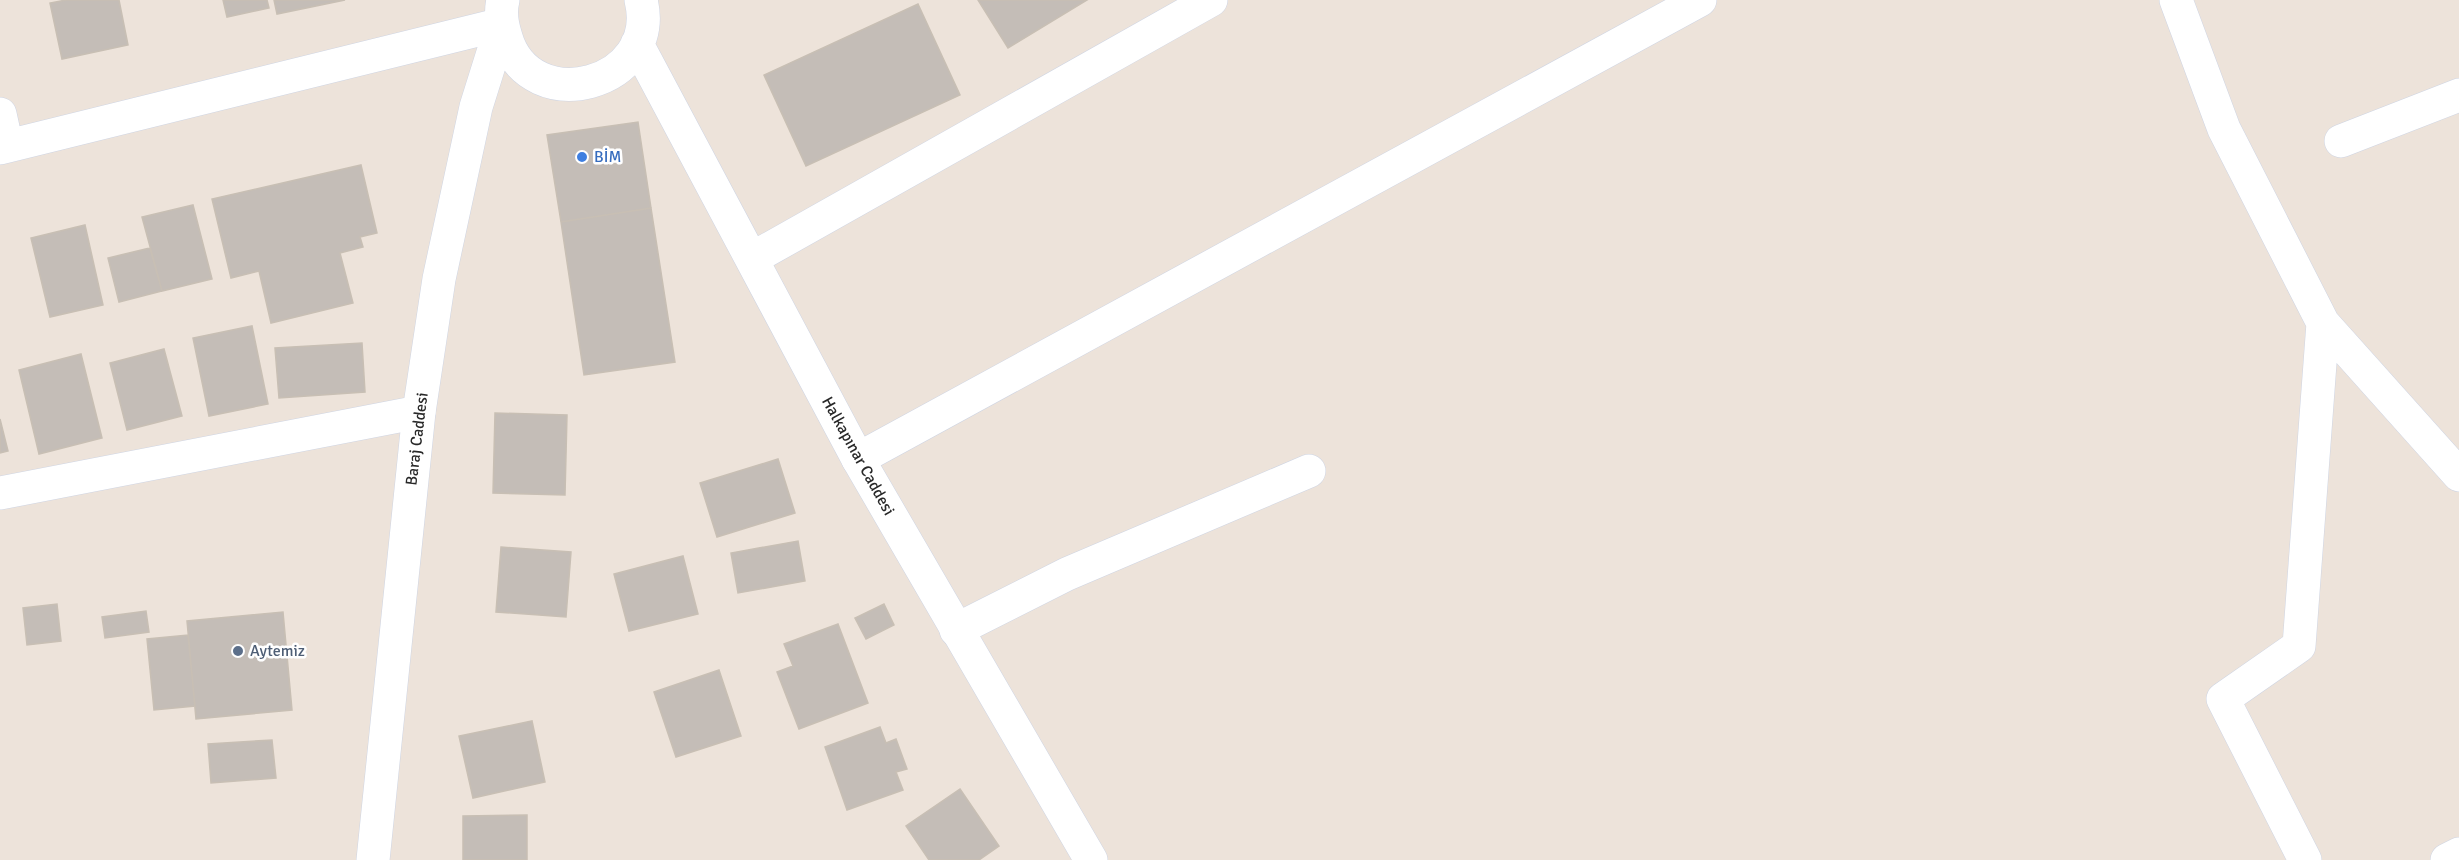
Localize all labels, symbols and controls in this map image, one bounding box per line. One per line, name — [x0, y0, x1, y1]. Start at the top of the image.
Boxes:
place label: BİM — [594, 147, 621, 167]
marker: BİM — [575, 150, 589, 164]
street label: Baraj Caddesi — [401, 391, 433, 487]
street label: Halkapınar Caddesi — [817, 393, 899, 519]
place label: Aytemiz — [250, 641, 305, 661]
marker: Aytemiz — [231, 644, 245, 658]

